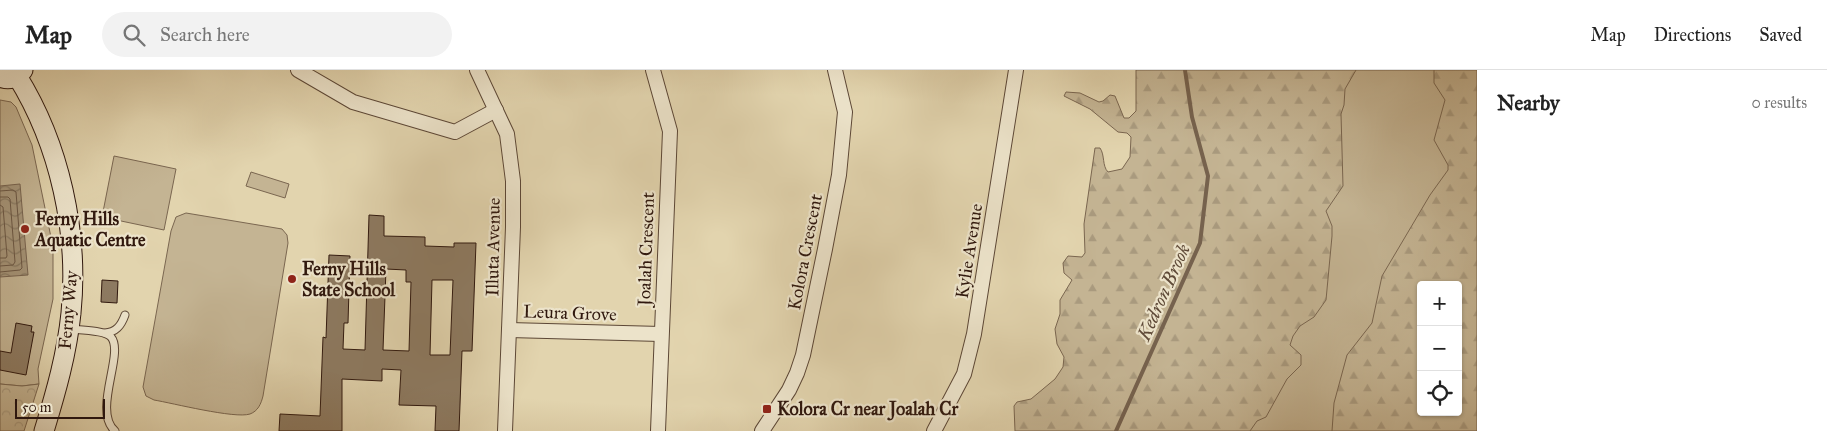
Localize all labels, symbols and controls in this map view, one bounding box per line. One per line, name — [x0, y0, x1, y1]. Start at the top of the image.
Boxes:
search box — [102, 12, 452, 57]
text: Map — [25, 20, 72, 50]
icon: search — [120, 21, 148, 49]
text: Search here — [160, 23, 250, 46]
text: Map — [1590, 24, 1626, 46]
text: Directions — [1654, 24, 1731, 46]
text: Saved — [1759, 24, 1802, 46]
text: Nearby — [1497, 90, 1560, 116]
text: 0 results — [1752, 93, 1807, 112]
street label: Joalah Crescent — [633, 191, 660, 308]
street label: Kolora Crescent — [783, 191, 827, 312]
street label: Illuta Avenue — [481, 197, 505, 297]
street label: Kylie Avenue — [951, 202, 987, 300]
place label: Ferny Hills Aquatic Centre — [34, 208, 146, 252]
marker: Ferny Hills Aquatic Centre — [19, 223, 31, 235]
water label: Kedron Brook — [1132, 240, 1195, 345]
place label: Ferny Hills State School — [302, 258, 396, 301]
street label: Ferny Way — [54, 269, 82, 350]
marker: Ferny Hills State School — [286, 273, 298, 285]
map controls — [1417, 281, 1462, 416]
button: + — [1417, 281, 1462, 326]
street label: Leura Grove — [523, 300, 617, 326]
button: − — [1417, 326, 1462, 371]
button: locate — [1417, 371, 1462, 416]
scale bar — [15, 396, 105, 419]
place label: Kolora Cr near Joalah Cr — [777, 398, 960, 421]
text: 50 m — [22, 399, 51, 416]
marker: Kolora Cr near Joalah Cr — [761, 403, 773, 415]

